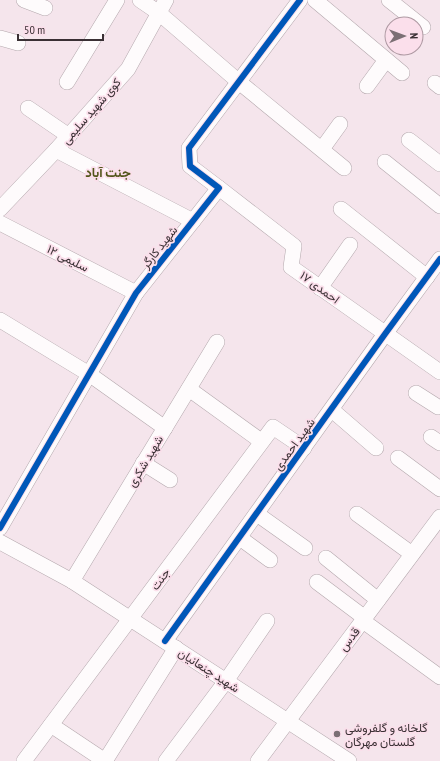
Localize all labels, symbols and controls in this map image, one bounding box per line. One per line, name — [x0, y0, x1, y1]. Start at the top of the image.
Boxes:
scale bar — [18, 16, 103, 42]
north arrow — [384, 16, 424, 56]
text: 50 m — [24, 22, 45, 37]
text: N — [407, 33, 421, 39]
street label: کوی شهید سلیمی — [58, 75, 125, 148]
district label: جنت آباد — [85, 164, 131, 181]
street label: شهید کارگر — [137, 223, 181, 273]
street label: سلیمی ۱۲ — [44, 241, 91, 276]
street label: احمدی ۱۷ — [297, 268, 343, 307]
street label: شهید احمدی — [270, 415, 319, 474]
street label: شهید شکری — [124, 433, 167, 490]
street label: جنت — [147, 565, 173, 593]
street label: قدس — [335, 624, 364, 655]
street label: شهید چنعانیان — [175, 645, 242, 696]
place label: گلخانه و گلفروشی گلستان مهرگان — [345, 720, 428, 750]
marker: گلخانه و گلفروشی گلستان مهرگان — [332, 729, 342, 739]

